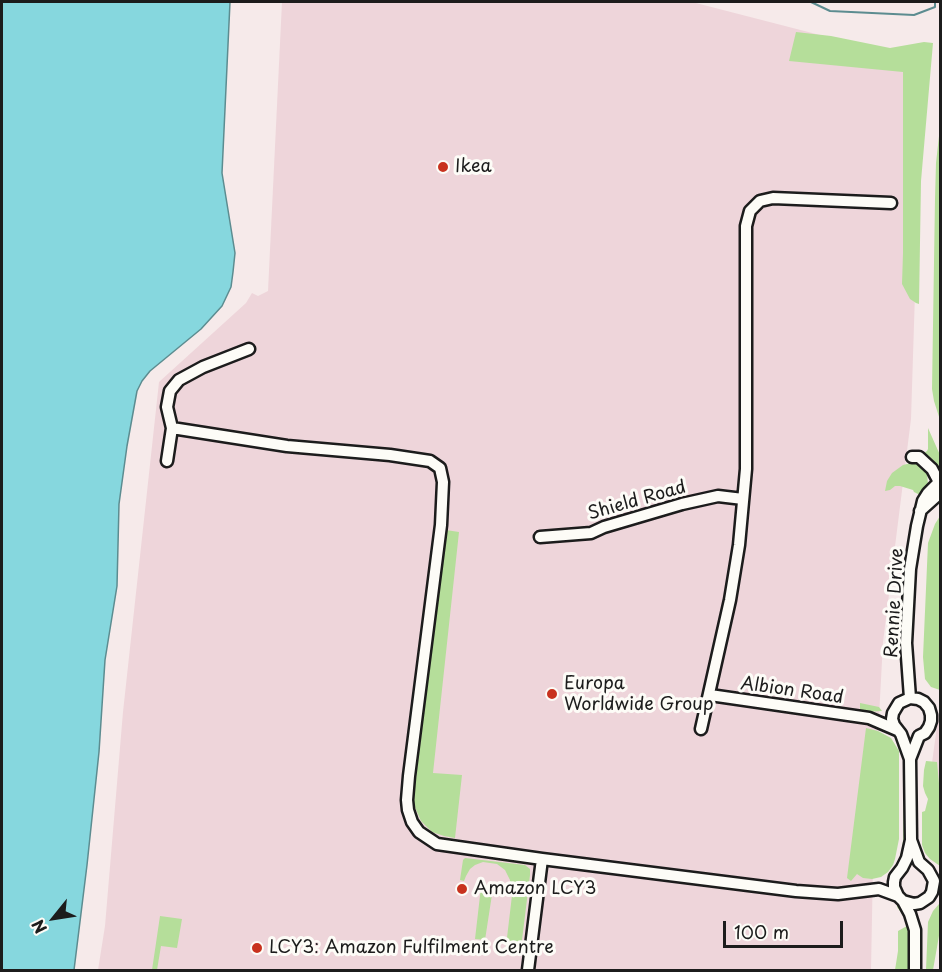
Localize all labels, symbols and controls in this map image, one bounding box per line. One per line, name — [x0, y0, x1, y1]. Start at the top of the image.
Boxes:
place label: Ikea — [455, 156, 492, 178]
marker: Ikea — [436, 160, 450, 174]
street label: Shield Road — [585, 477, 689, 525]
street label: Rennie Drive — [881, 548, 909, 658]
place label: Europa Worldwide Group — [564, 673, 714, 716]
street label: Albion Road — [739, 673, 845, 709]
marker: Europa Worldwide Group — [545, 687, 559, 701]
place label: Amazon LCY3 — [474, 878, 596, 900]
marker: Amazon LCY3 — [455, 882, 469, 896]
north arrow — [24, 888, 84, 948]
scale bar — [726, 909, 846, 947]
text: N — [25, 916, 52, 938]
text: 100 m — [734, 918, 789, 945]
place label: LCY3: Amazon Fulfilment Centre — [269, 937, 554, 959]
marker: LCY3: Amazon Fulfilment Centre — [250, 941, 264, 955]

